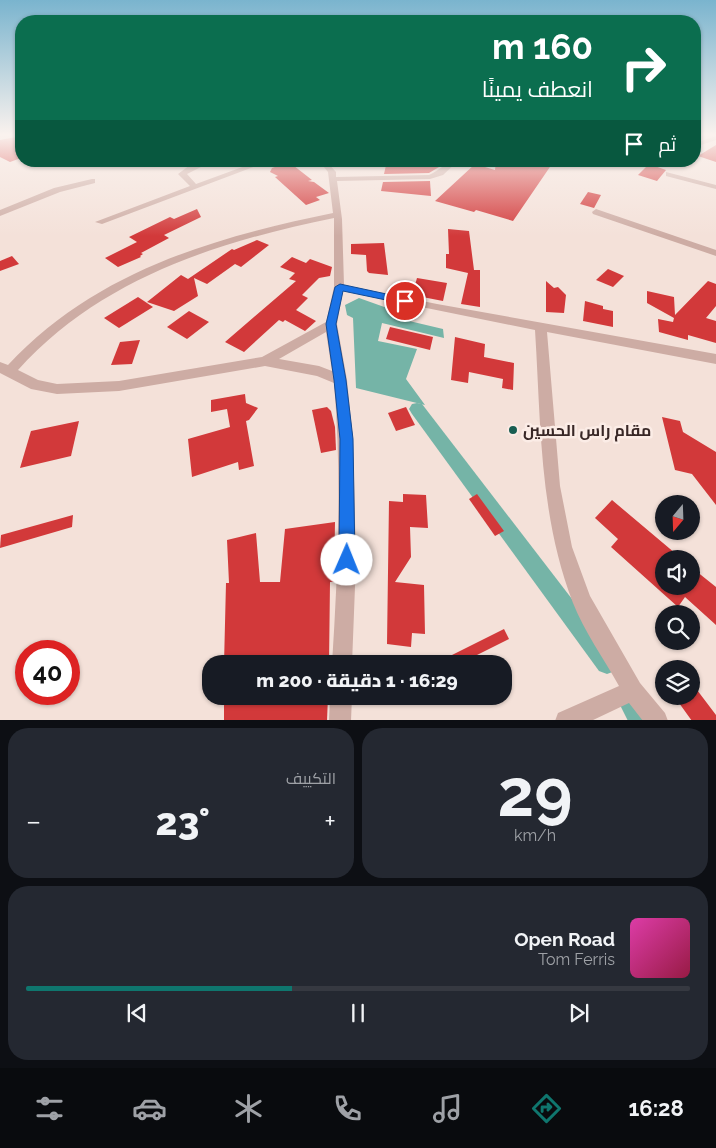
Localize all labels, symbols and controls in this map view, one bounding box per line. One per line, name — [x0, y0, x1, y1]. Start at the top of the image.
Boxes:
text: 160 m — [492, 26, 593, 67]
icon: right — [611, 35, 676, 100]
text: انعطف يمينًا — [482, 76, 593, 102]
icon: arrive — [620, 130, 648, 158]
text: ثم — [658, 133, 676, 155]
pin — [384, 280, 426, 322]
icon: arrive — [391, 287, 419, 315]
place label: مقام راس الحسين — [523, 421, 651, 442]
marker: مقام راس الحسين — [507, 424, 519, 436]
north arrow — [655, 495, 700, 540]
map controls — [655, 495, 700, 705]
position arrow — [320, 533, 372, 585]
button: sound — [655, 550, 700, 595]
button: search — [655, 605, 700, 650]
speed limit sign: 40 — [15, 640, 80, 705]
button: layers — [655, 660, 700, 705]
text: 16:29 · 1 دقيقة · 200 m — [256, 669, 458, 691]
text: 29 — [498, 755, 572, 831]
text: التكييف — [286, 769, 336, 788]
text: 23° — [156, 799, 210, 844]
text: − — [26, 805, 41, 838]
text: + — [324, 805, 336, 838]
text: km/h — [514, 826, 556, 845]
text: Open Road — [514, 928, 615, 950]
text: Tom Ferris — [538, 950, 615, 969]
icon: previous — [123, 999, 151, 1027]
icon: pause — [344, 999, 372, 1027]
icon: next — [565, 999, 593, 1027]
icon: filters — [32, 1091, 67, 1126]
icon: car — [132, 1091, 167, 1126]
icon: climate — [231, 1091, 266, 1126]
icon: phone — [330, 1091, 365, 1126]
icon: music — [430, 1091, 465, 1126]
icon: directions — [529, 1091, 564, 1126]
text: 16:28 — [628, 1095, 684, 1121]

